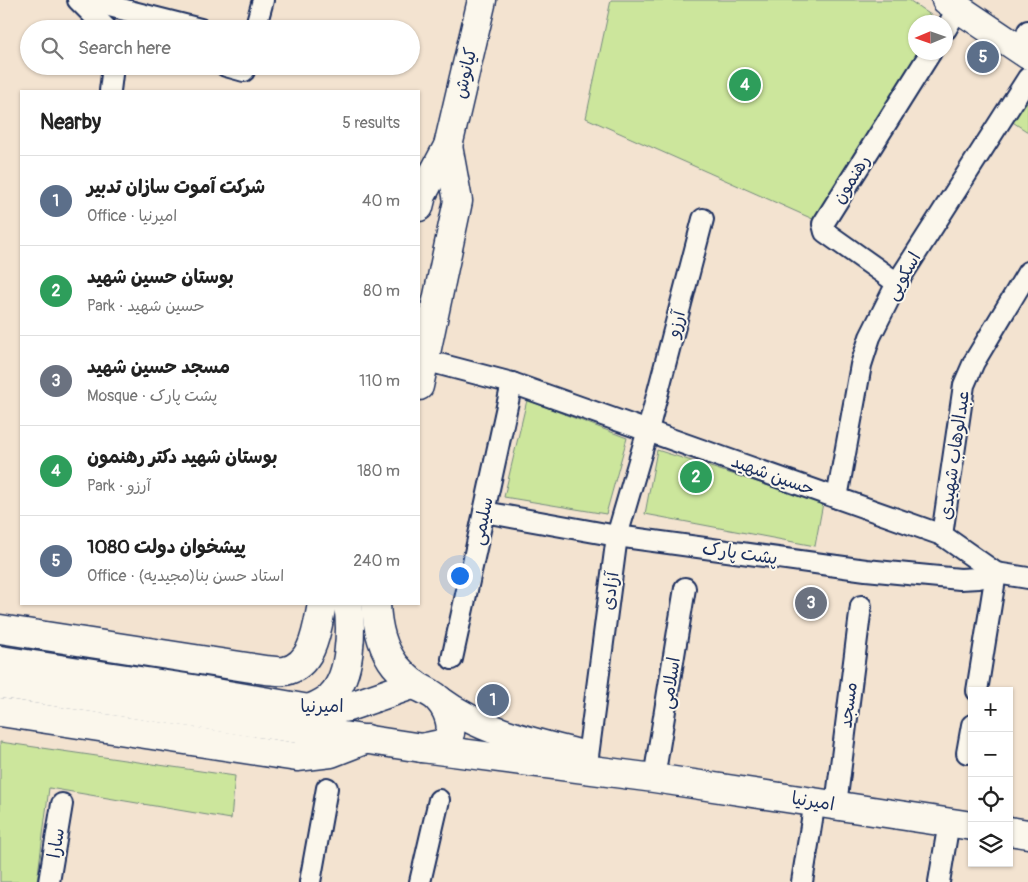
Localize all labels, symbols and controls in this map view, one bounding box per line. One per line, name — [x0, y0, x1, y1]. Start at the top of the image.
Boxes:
north arrow — [908, 15, 953, 60]
search box — [20, 20, 420, 75]
icon: search — [38, 34, 66, 62]
text: Search here — [78, 36, 171, 60]
pin: 5 — [967, 38, 999, 76]
street label: کیانوش — [448, 45, 483, 101]
pin: 4 — [729, 66, 761, 104]
text: Nearby — [40, 109, 101, 136]
text: 5 results — [342, 113, 400, 133]
street label: رهنمون — [827, 150, 875, 208]
text: شرکت آموت سازان تدبیر — [87, 175, 265, 199]
text: 1 — [53, 191, 59, 211]
text: 40 m — [362, 191, 400, 211]
text: Office · امیرنیا — [87, 206, 177, 226]
street label: اسکویی — [880, 248, 926, 305]
text: بوستان حسین شهید — [87, 265, 234, 289]
text: 2 — [52, 281, 60, 301]
text: 80 m — [363, 281, 400, 301]
text: Park · حسین شهید — [87, 296, 205, 316]
street label: آرزو — [661, 307, 691, 342]
text: مسجد حسین شهید — [87, 355, 230, 379]
text: 3 — [52, 371, 60, 391]
text: 110 m — [359, 371, 400, 391]
text: Mosque · پشت پارک — [87, 386, 217, 406]
street label: عبدالوهاب شهیدی — [934, 389, 975, 521]
text: بوستان شهید دکتر رهنمون — [87, 445, 278, 469]
street label: حسین شهید — [728, 450, 818, 501]
pin: 2 — [680, 458, 712, 496]
text: 4 — [51, 461, 61, 481]
text: 180 m — [357, 461, 400, 481]
text: Park · آرزو — [87, 476, 151, 496]
street label: سلیمی — [466, 495, 499, 547]
text: پیشخوان دولت 1080 — [87, 535, 246, 559]
street label: پشت پارک — [701, 537, 779, 570]
text: 5 — [52, 551, 60, 571]
text: 240 m — [353, 551, 400, 571]
your location — [447, 563, 473, 589]
text: Office · استاد حسن بنا(مجیدیه) — [87, 566, 284, 586]
street label: آزادی — [596, 569, 625, 612]
pin: 3 — [795, 584, 827, 622]
street label: اسلامی — [655, 655, 686, 711]
pin: 1 — [477, 681, 509, 719]
street label: مسجد — [834, 681, 863, 729]
map controls — [968, 687, 1013, 867]
button: + — [968, 687, 1013, 732]
street label: امیرنیا — [300, 695, 344, 718]
button: − — [968, 732, 1013, 777]
button: locate — [968, 777, 1013, 822]
street label: امیرنیا — [790, 787, 836, 816]
button: layers — [968, 822, 1013, 867]
street label: سارا — [43, 826, 70, 860]

